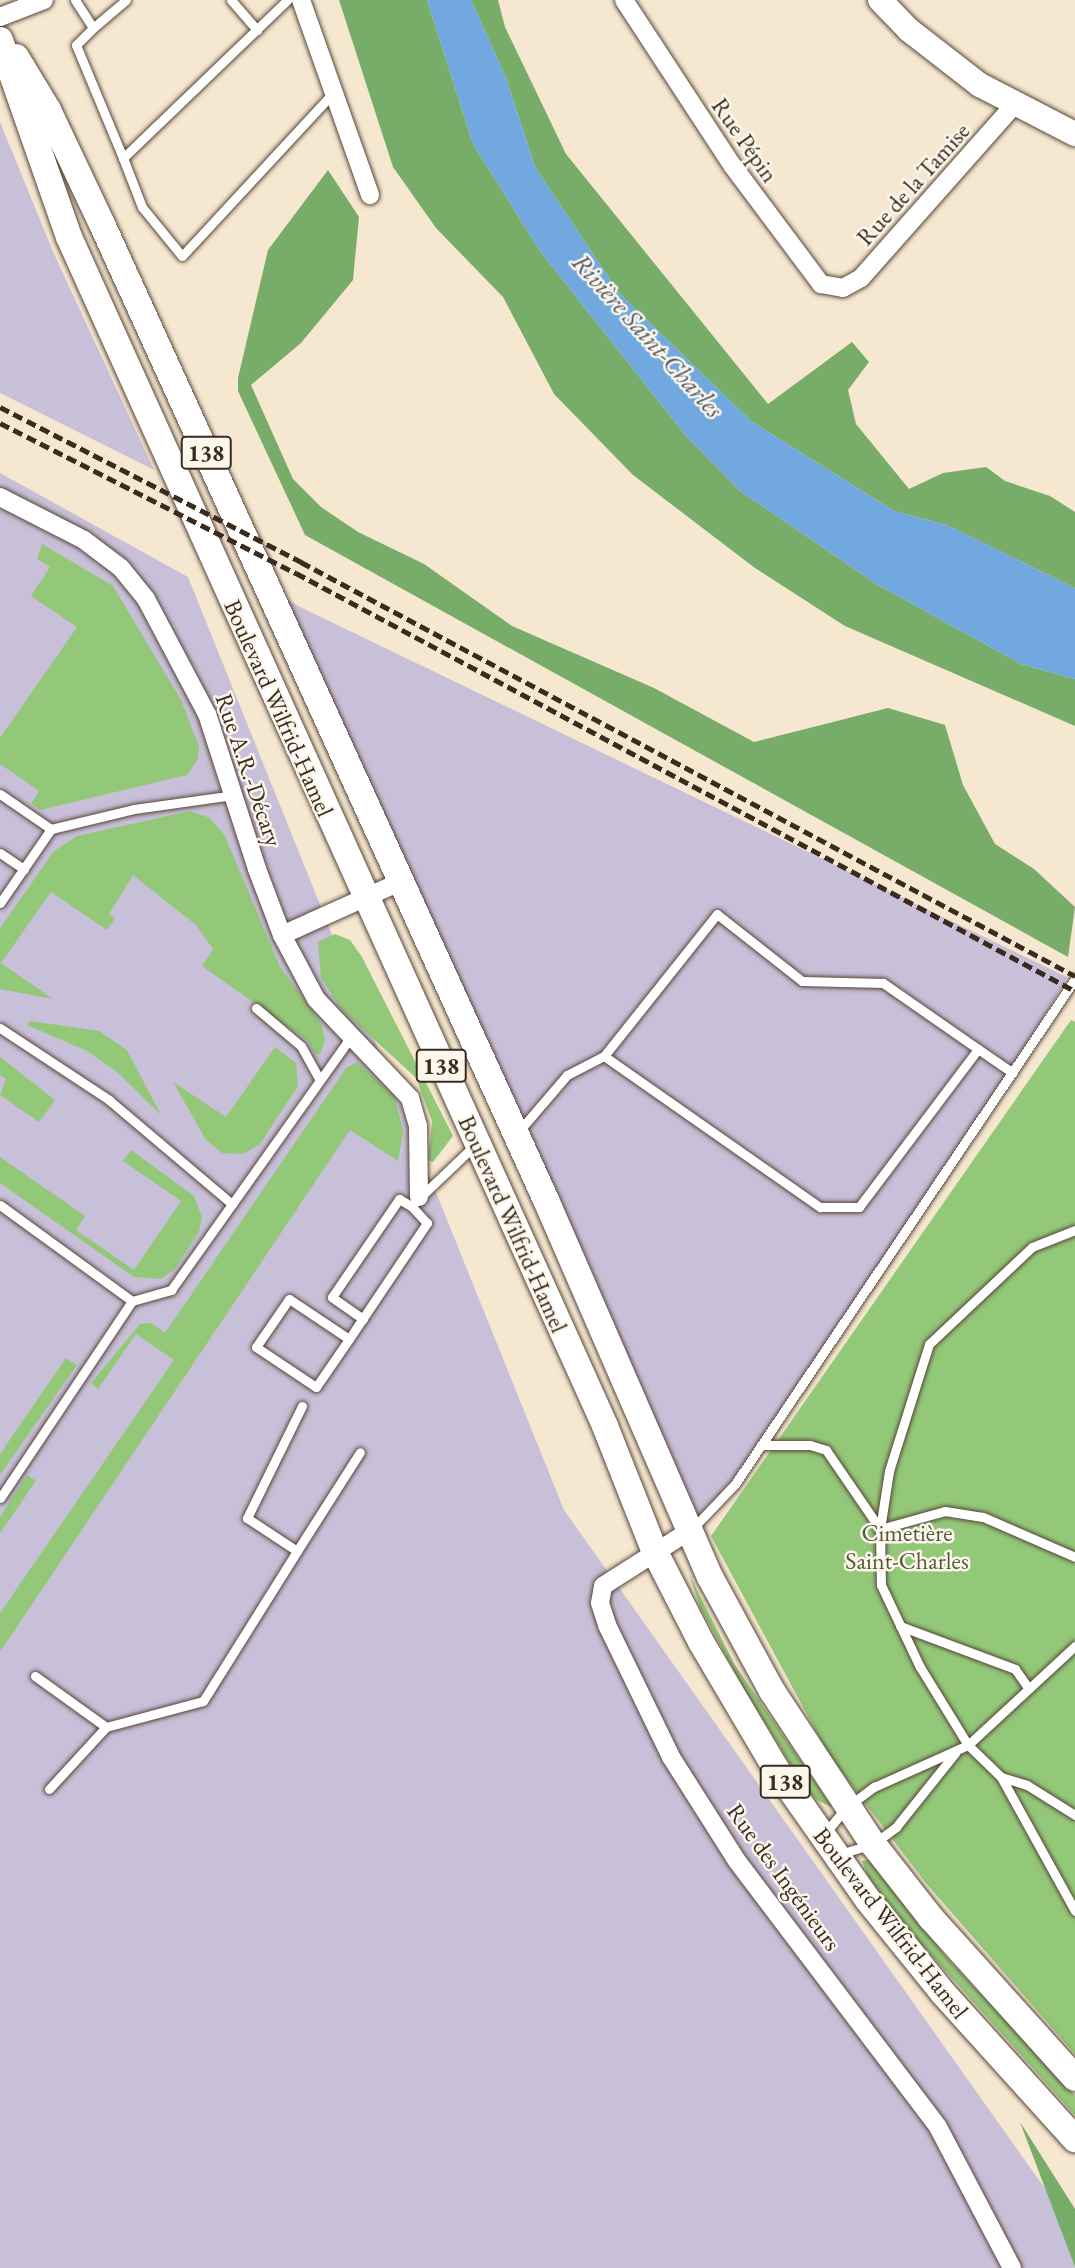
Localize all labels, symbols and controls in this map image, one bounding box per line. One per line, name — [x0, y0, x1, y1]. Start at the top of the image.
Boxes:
street label: Rue Pépin — [706, 92, 784, 188]
street label: Rue de la Tamise — [850, 117, 976, 251]
water label: Rivière Saint-Charles — [565, 247, 729, 425]
road number: 138 — [180, 433, 232, 472]
street label: Boulevard Wilfrid-Hamel — [218, 595, 340, 821]
street label: Rue A.R.-Décary — [209, 690, 289, 850]
road number: 138 — [415, 1046, 467, 1086]
street label: Boulevard Wilfrid-Hamel — [452, 1111, 574, 1337]
park label: Cimetière Saint-Charles — [845, 1519, 969, 1575]
road number: 138 — [759, 1763, 811, 1802]
street label: Rue des Ingénieurs — [721, 1798, 847, 1956]
street label: Boulevard Wilfrid-Hamel — [807, 1822, 975, 2024]

